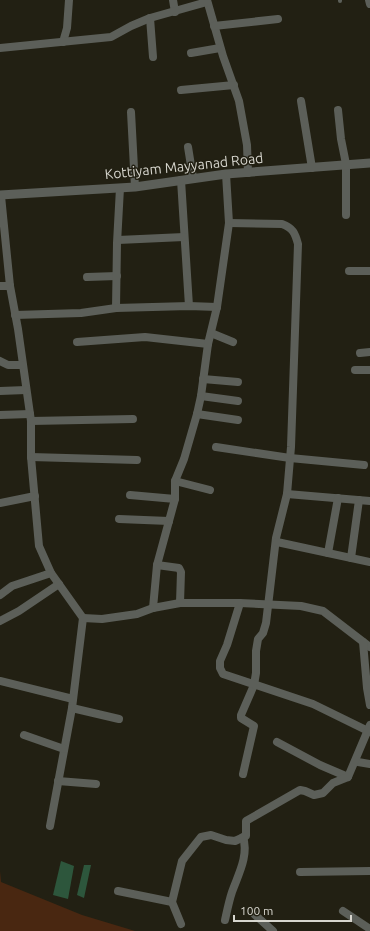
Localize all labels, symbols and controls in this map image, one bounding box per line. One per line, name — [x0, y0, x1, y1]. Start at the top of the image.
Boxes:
street label: Kottiyam Mayyanad Road — [104, 150, 264, 182]
scale bar — [234, 897, 351, 923]
text: 100 m — [240, 904, 273, 917]

